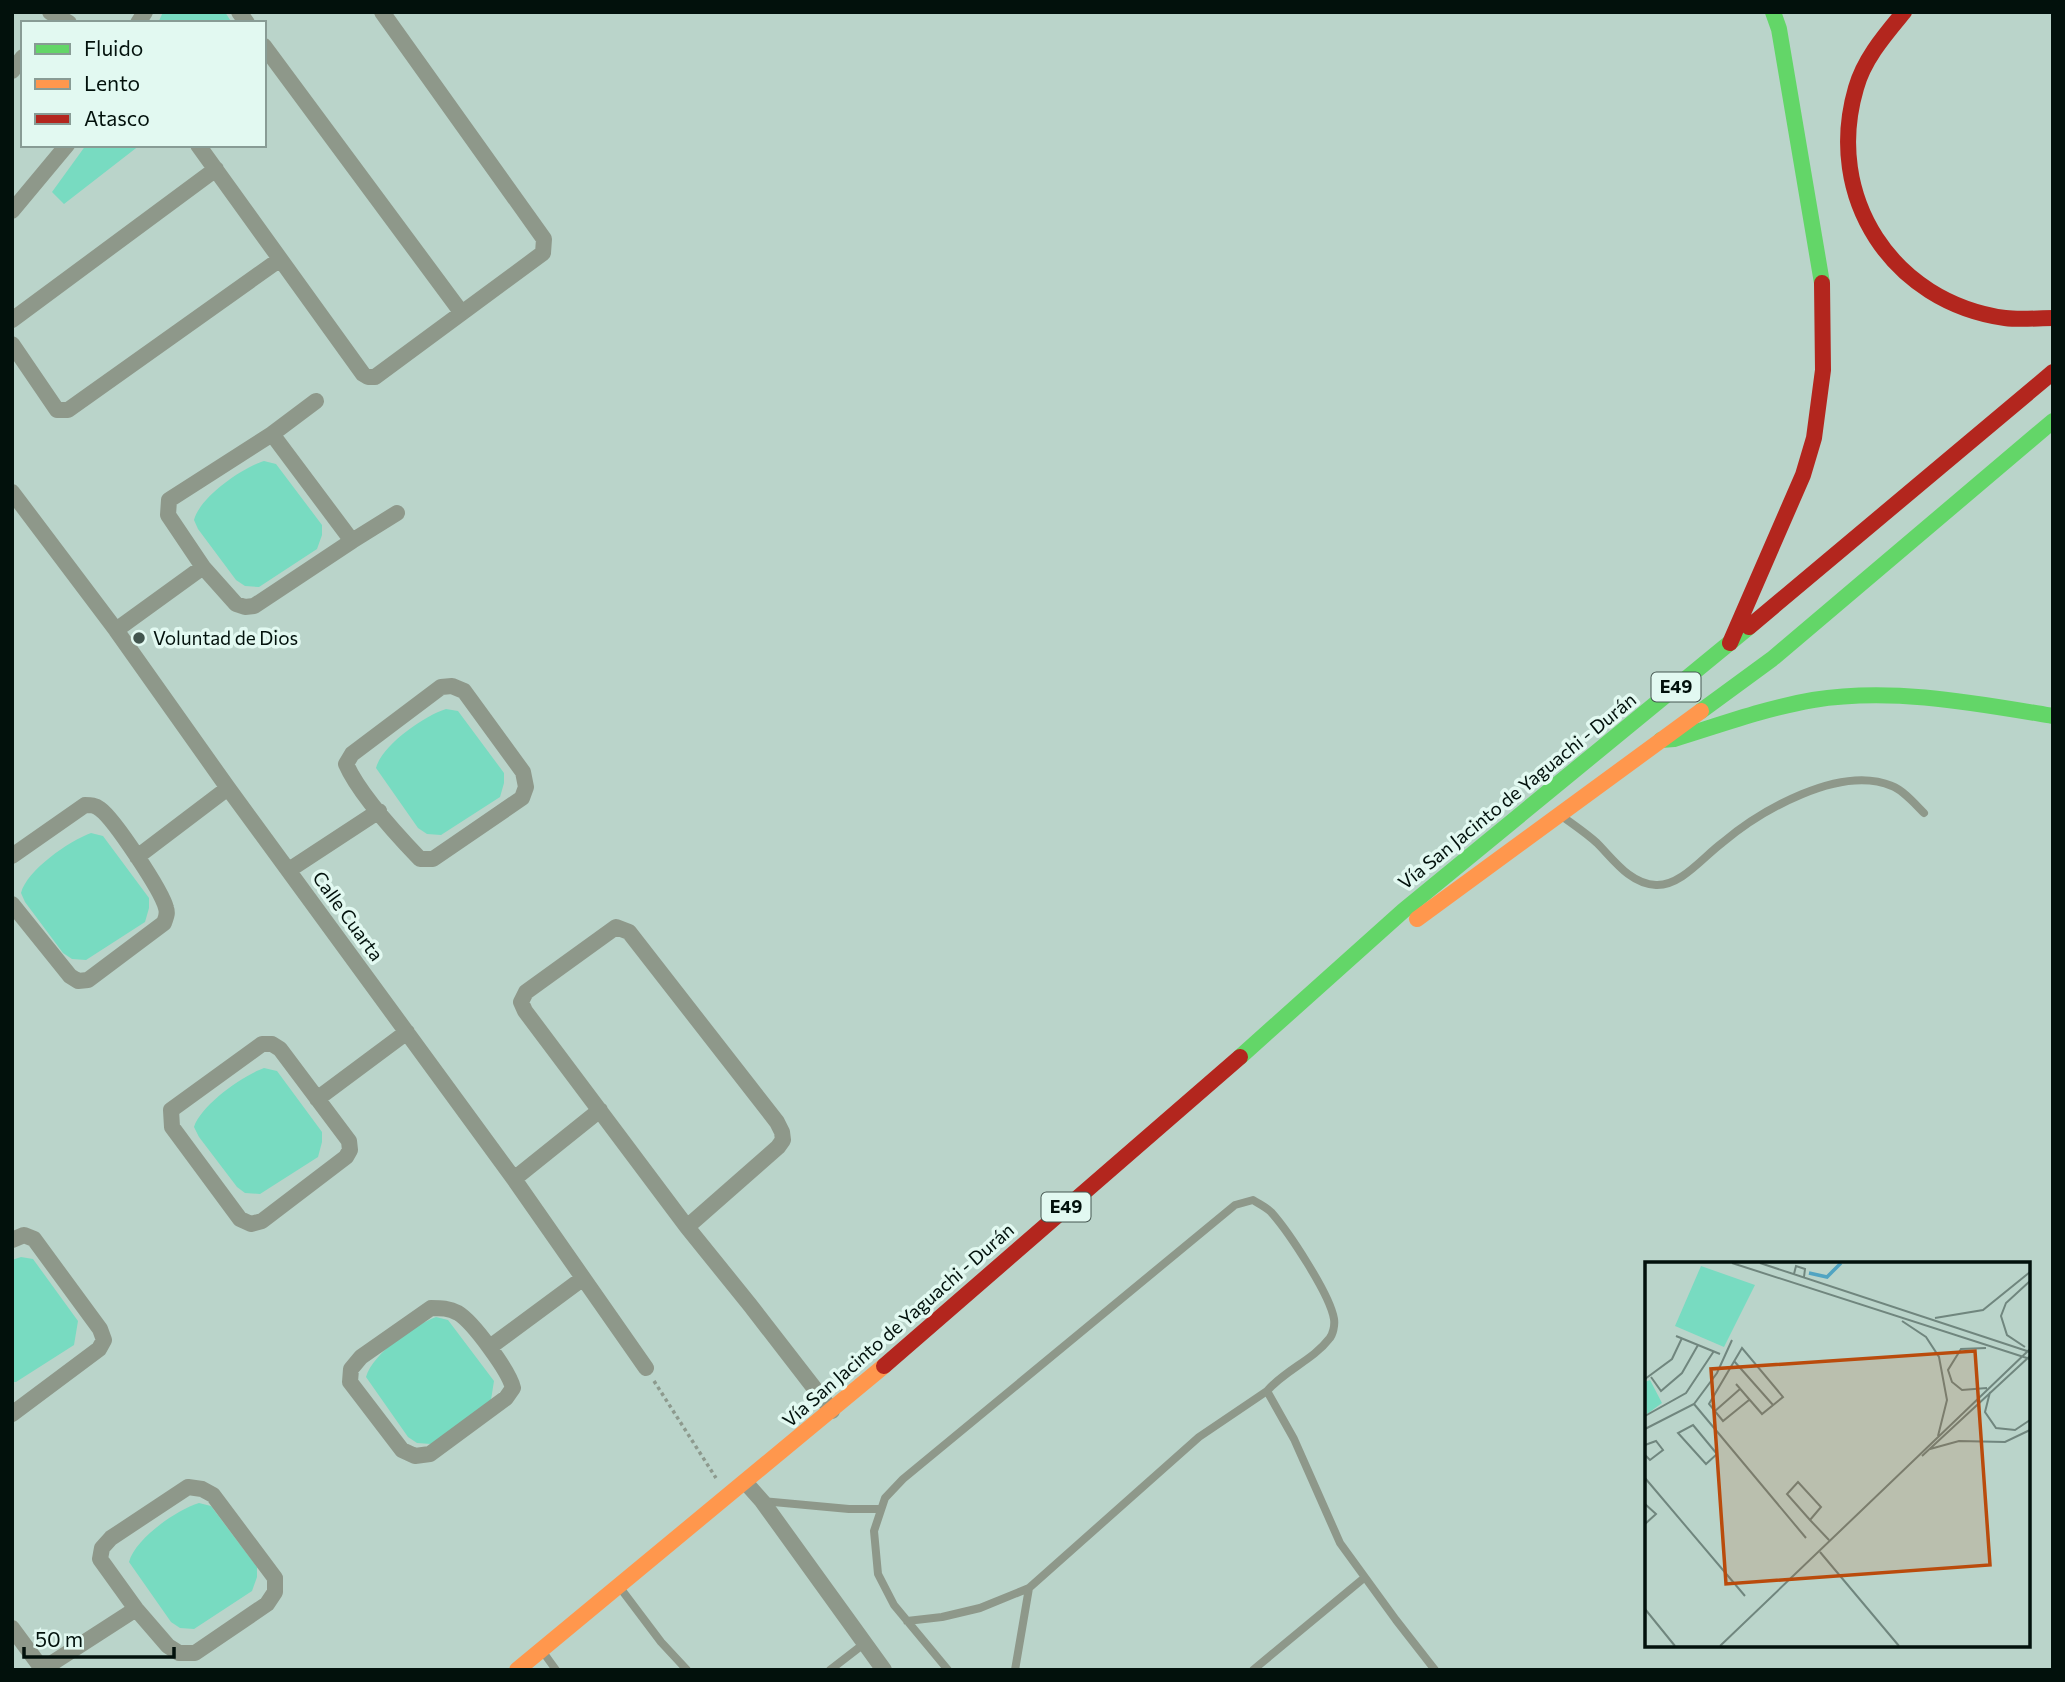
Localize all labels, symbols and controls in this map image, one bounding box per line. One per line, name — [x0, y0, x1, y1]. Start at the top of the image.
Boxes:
legend — [21, 21, 266, 147]
text: Fluido — [84, 35, 143, 60]
text: Lento — [84, 70, 140, 95]
text: Atasco — [84, 105, 150, 130]
place label: Voluntad de Dios — [153, 626, 298, 649]
marker: Voluntad de Dios — [131, 630, 147, 646]
road number: E49 — [1652, 672, 1700, 702]
street label: Vía San Jacinto de Yaguachi - Durán — [1393, 687, 1640, 894]
street label: Calle Cuarta — [308, 866, 389, 965]
road number: E49 — [1042, 1192, 1090, 1222]
street label: Vía San Jacinto de Yaguachi - Durán — [777, 1218, 1018, 1431]
inset map — [1645, 1262, 2030, 1647]
scale bar — [24, 1616, 175, 1660]
text: 50 m — [35, 1626, 83, 1651]

